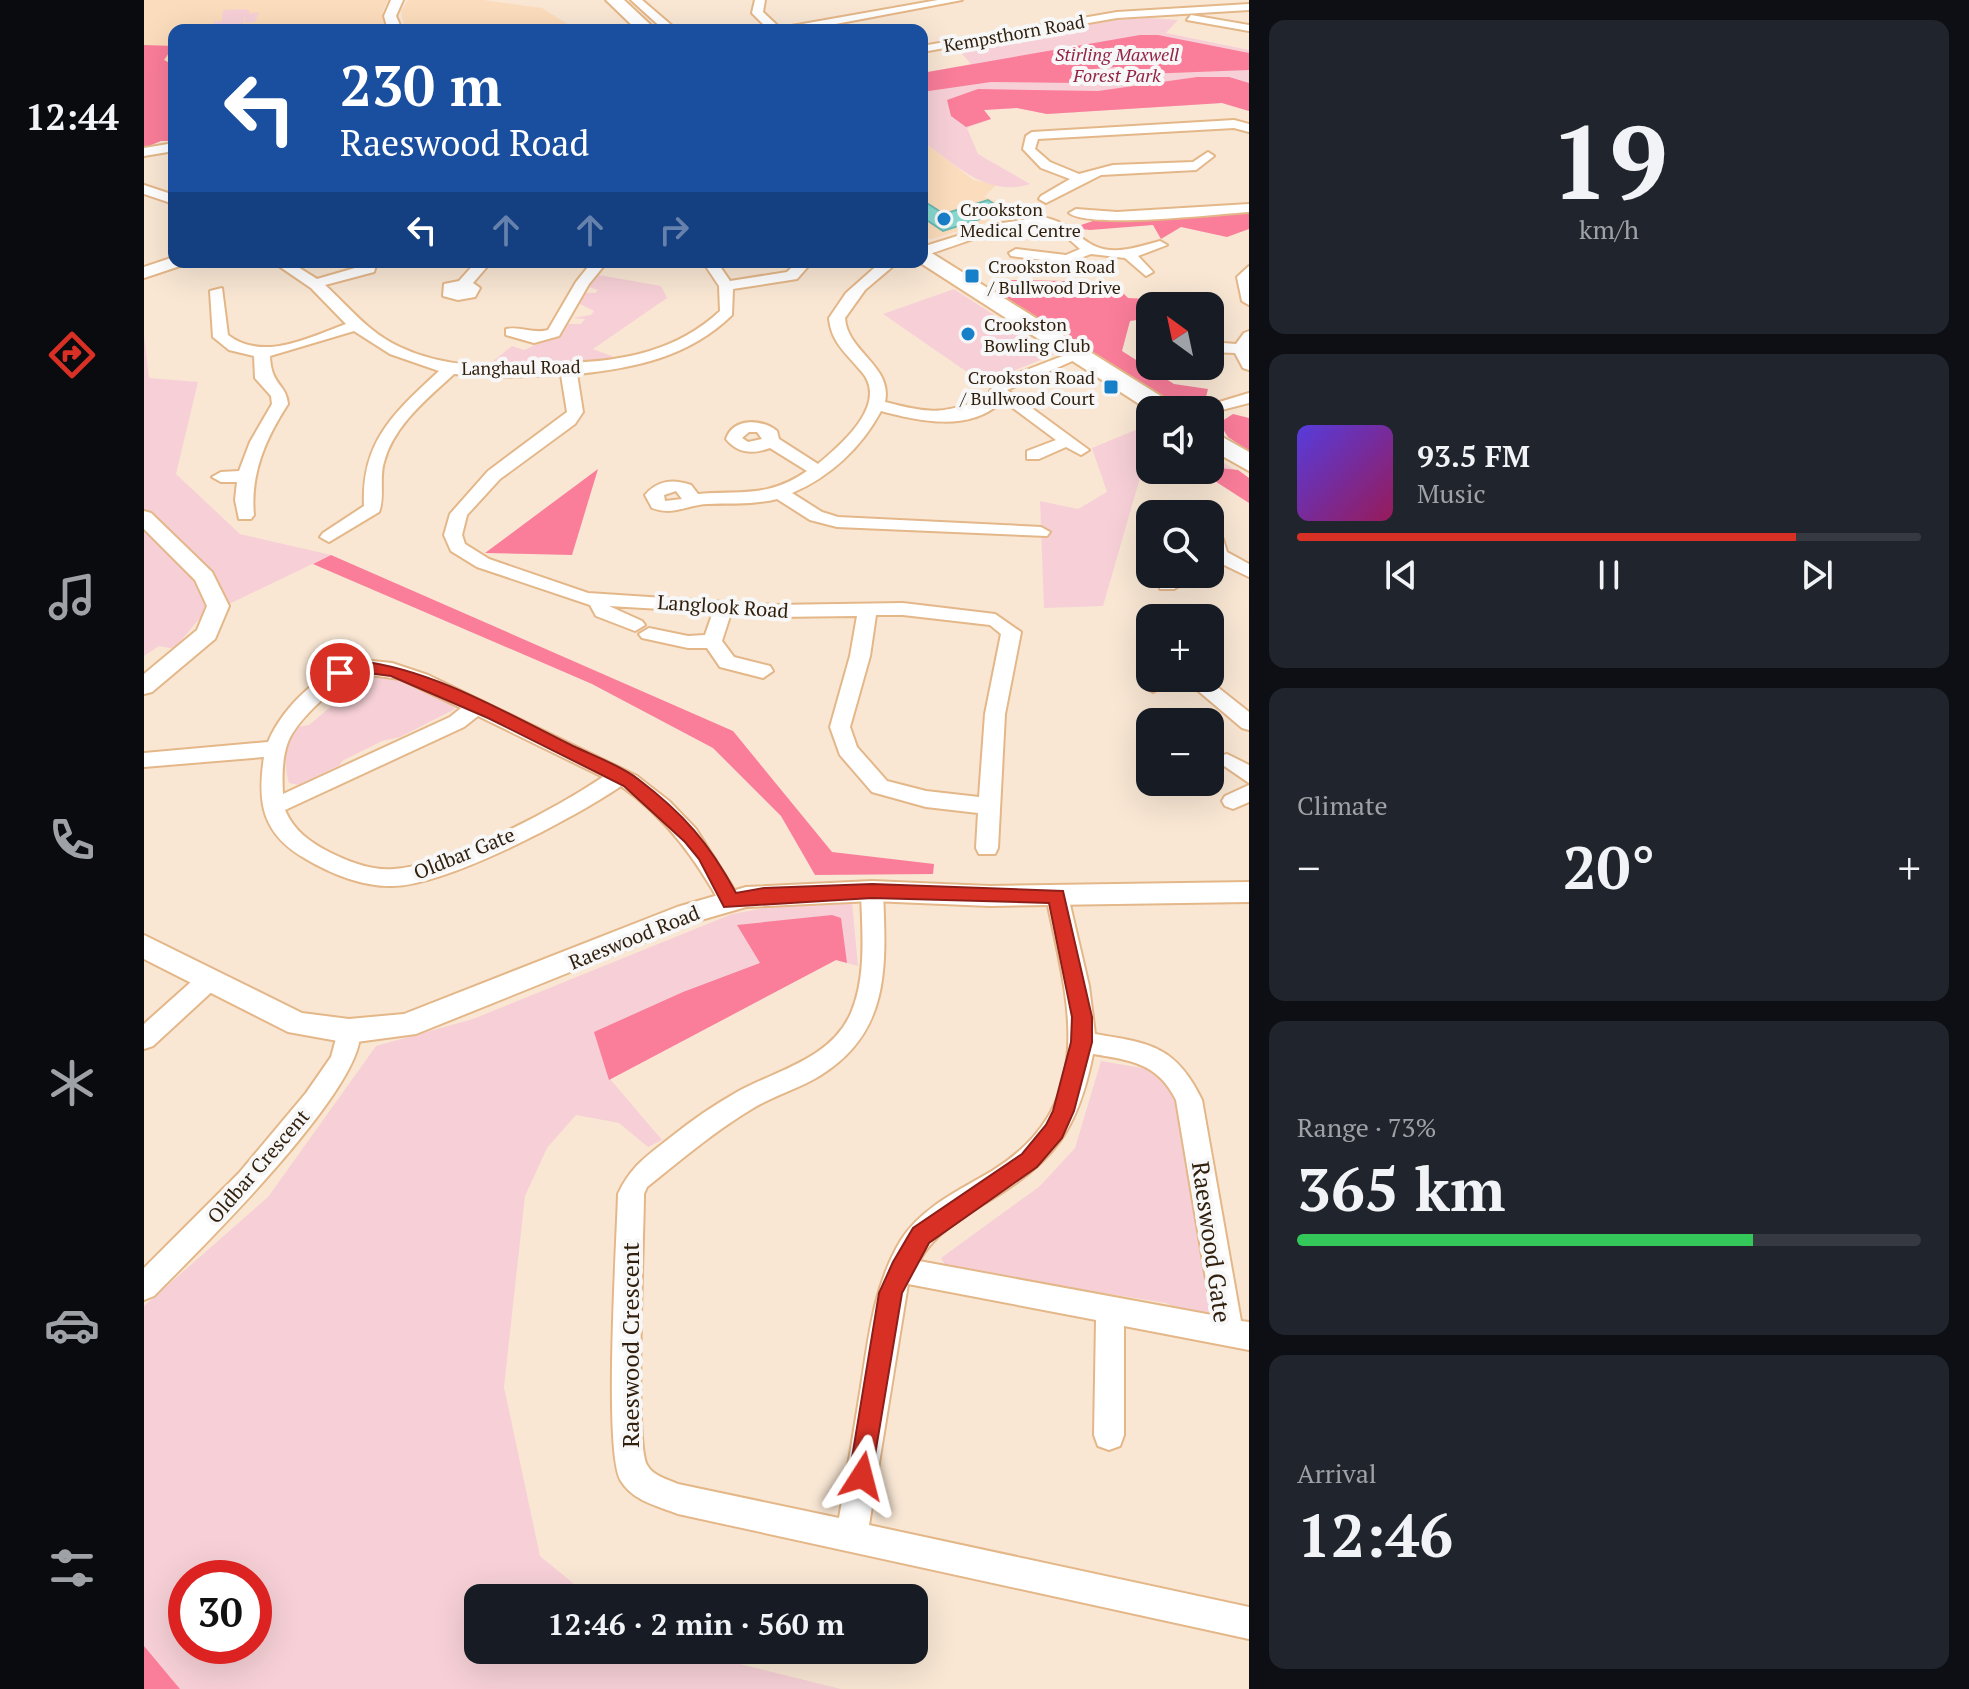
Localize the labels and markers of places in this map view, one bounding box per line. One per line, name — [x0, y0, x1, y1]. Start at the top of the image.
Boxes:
place label: Crookston Medical Centre — [960, 197, 1081, 242]
marker: Crookston Medical Centre — [935, 210, 953, 228]
place label: Crookston Road / Bullwood Drive — [987, 254, 1121, 299]
marker: Crookston Road / Bullwood Drive — [963, 267, 981, 285]
place label: Crookston Bowling Club — [984, 312, 1091, 357]
marker: Crookston Bowling Club — [959, 325, 977, 343]
place label: Crookston Road / Bullwood Court — [959, 365, 1095, 410]
marker: Crookston Road / Bullwood Court — [1102, 378, 1120, 396]
pin — [306, 639, 374, 707]

